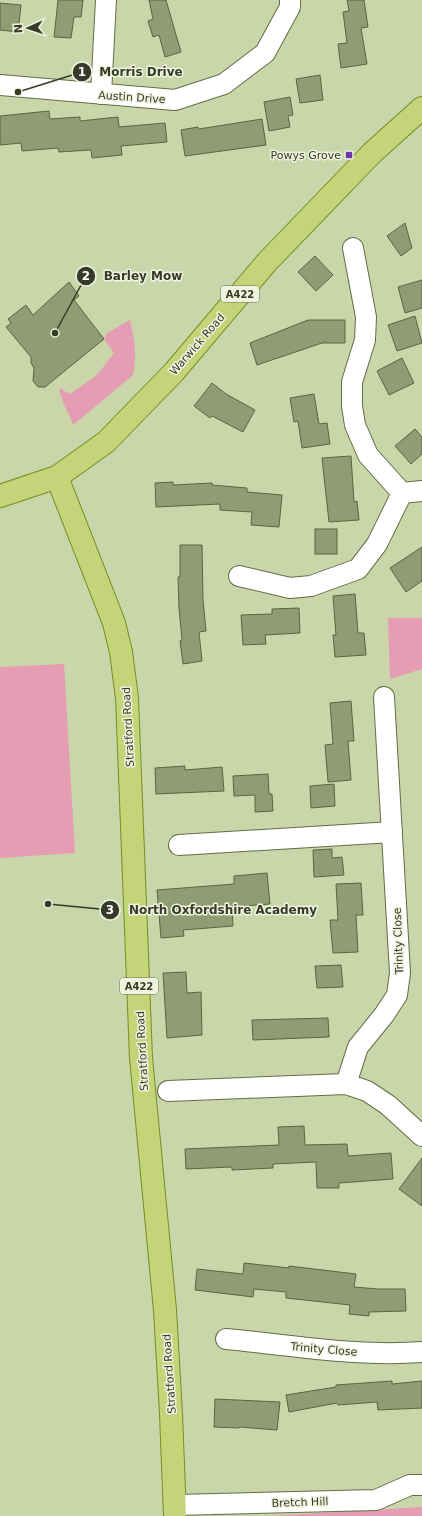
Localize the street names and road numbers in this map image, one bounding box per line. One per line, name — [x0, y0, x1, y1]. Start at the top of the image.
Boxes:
street label: Austin Drive — [98, 89, 166, 106]
road number: A422 — [221, 286, 259, 302]
street label: Warwick Road — [167, 311, 228, 378]
street label: Stratford Road — [120, 687, 137, 767]
street label: Trinity Close — [391, 907, 406, 976]
road number: A422 — [120, 978, 158, 994]
street label: Stratford Road — [134, 1011, 151, 1091]
street label: Stratford Road — [160, 1334, 179, 1414]
street label: Trinity Close — [289, 1340, 358, 1359]
street label: Bretch Hill — [271, 1495, 329, 1510]

